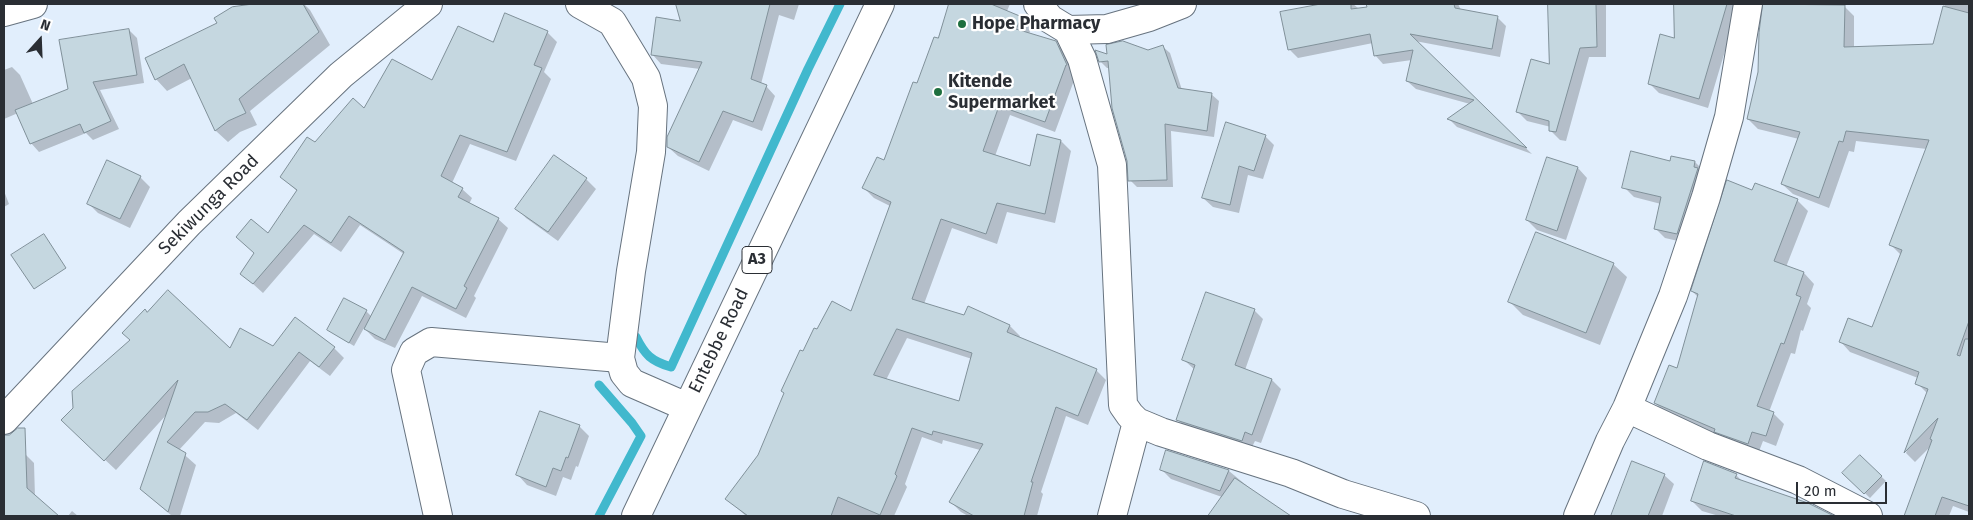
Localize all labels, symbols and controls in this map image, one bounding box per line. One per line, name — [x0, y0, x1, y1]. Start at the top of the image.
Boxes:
place label: Hope Pharmacy — [972, 13, 1100, 35]
north arrow — [15, 15, 65, 65]
text: N — [38, 16, 53, 35]
marker: Hope Pharmacy — [956, 18, 968, 30]
place label: Kitende Supermarket — [948, 71, 1055, 114]
marker: Kitende Supermarket — [932, 86, 944, 98]
street label: Sekiwunga Road — [154, 150, 264, 260]
road number: A3 — [742, 246, 772, 274]
street label: Entebbe Road — [684, 285, 754, 397]
scale bar — [1798, 472, 1889, 504]
text: 20 m — [1804, 482, 1837, 500]

